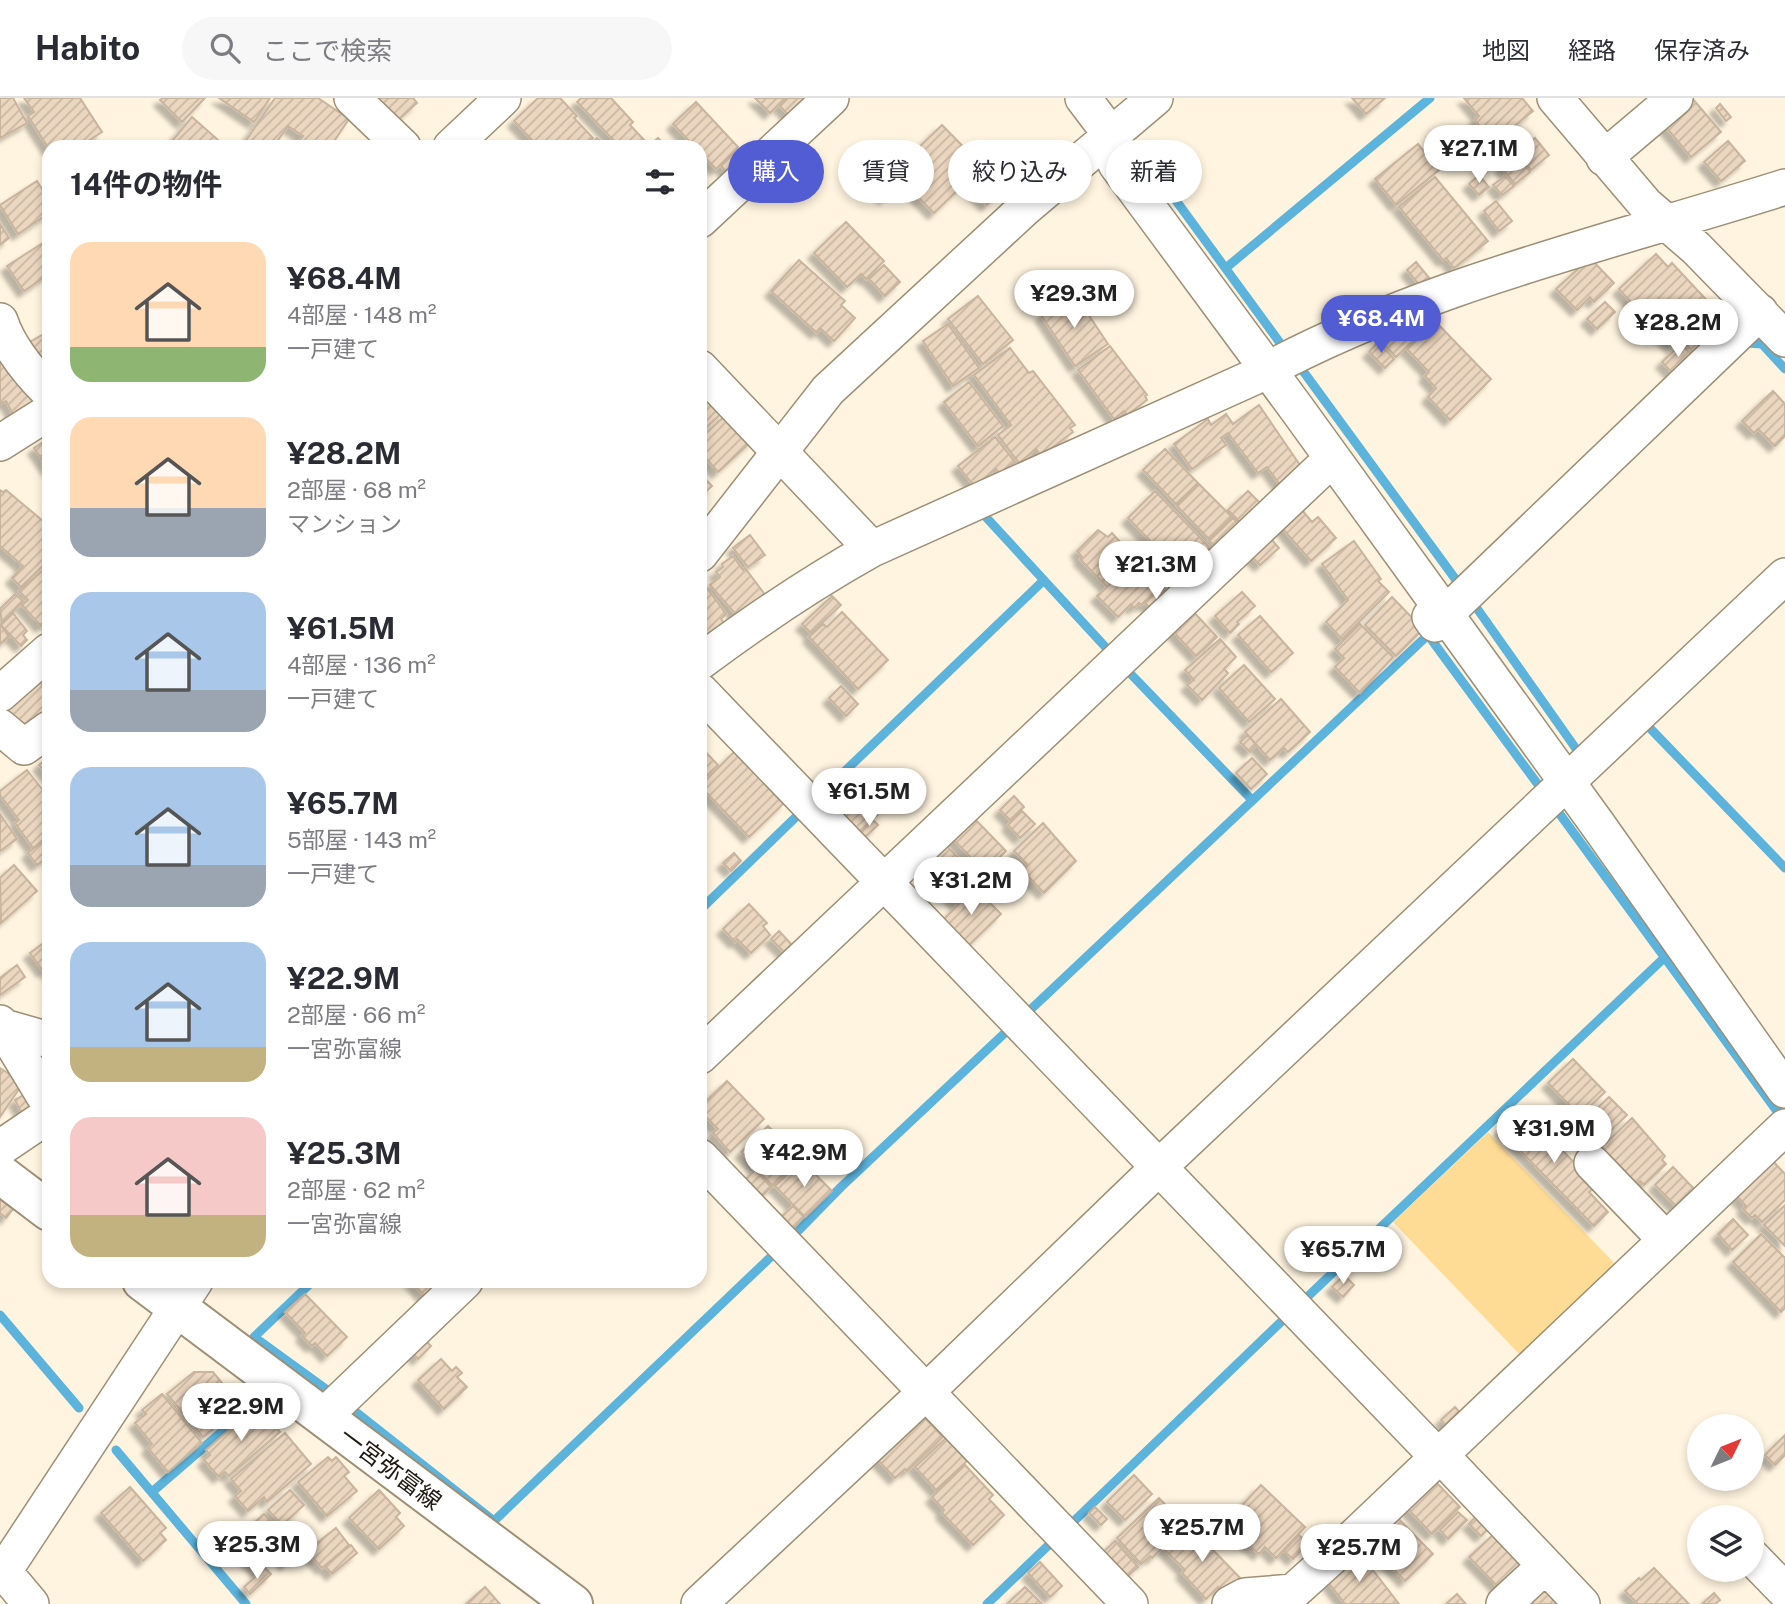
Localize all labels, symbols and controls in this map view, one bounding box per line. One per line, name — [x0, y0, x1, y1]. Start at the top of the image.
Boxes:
search box — [182, 17, 672, 80]
text: Habito — [35, 29, 140, 67]
icon: search — [206, 29, 244, 67]
text: ここで検索 — [262, 35, 392, 66]
text: 地図 — [1482, 36, 1530, 64]
text: 経路 — [1568, 36, 1616, 64]
text: 保存済み — [1654, 36, 1750, 64]
pin: ¥27.1M — [1422, 126, 1536, 185]
text: ¥27.1M — [1440, 134, 1518, 161]
chip: 購入 — [728, 140, 824, 203]
chip: 賃貸 — [838, 140, 934, 203]
chip: 絞り込み — [948, 140, 1092, 203]
chip: 新着 — [1106, 140, 1202, 203]
icon: filters — [641, 163, 679, 201]
text: 14件の物件 — [70, 166, 223, 202]
text: ¥68.4M — [287, 260, 402, 296]
icon: home — [126, 270, 210, 354]
pin: ¥29.3M — [1017, 271, 1131, 330]
text: ¥29.3M — [1030, 279, 1118, 306]
pin: ¥68.4M — [1324, 296, 1438, 355]
pin: ¥28.2M — [1621, 300, 1735, 359]
text: 4部屋 · 148 m² — [287, 301, 436, 328]
text: ¥68.4M — [1337, 304, 1425, 331]
text: ¥28.2M — [1634, 308, 1722, 335]
text: 一戸建て — [287, 335, 379, 362]
text: ¥28.2M — [287, 435, 401, 471]
icon: home — [126, 445, 210, 529]
text: 2部屋 · 68 m² — [287, 476, 426, 503]
text: マンション — [287, 510, 402, 537]
pin: ¥21.3M — [1099, 542, 1213, 601]
text: ¥21.3M — [1115, 550, 1197, 577]
text: ¥61.5M — [287, 610, 395, 646]
icon: home — [126, 620, 210, 704]
text: 4部屋 · 136 m² — [287, 651, 436, 678]
text: 一戸建て — [287, 685, 379, 712]
pin: ¥61.5M — [812, 768, 926, 828]
text: ¥61.5M — [827, 777, 911, 804]
text: ¥65.7M — [287, 785, 399, 821]
icon: home — [126, 795, 210, 879]
text: 5部屋 · 143 m² — [287, 826, 436, 853]
pin: ¥31.2M — [914, 858, 1028, 917]
text: 一戸建て — [287, 860, 379, 887]
text: ¥31.2M — [930, 866, 1012, 893]
text: ¥22.9M — [287, 960, 400, 996]
icon: home — [126, 970, 210, 1054]
text: 2部屋 · 66 m² — [287, 1001, 425, 1028]
text: 一宮弥富線 — [287, 1035, 402, 1062]
pin: ¥31.9M — [1497, 1105, 1611, 1165]
text: ¥31.9M — [1513, 1114, 1595, 1141]
pin: ¥42.9M — [747, 1130, 861, 1189]
text: ¥25.3M — [287, 1135, 402, 1171]
text: ¥42.9M — [760, 1138, 848, 1165]
icon: home — [126, 1145, 210, 1229]
text: 2部屋 · 62 m² — [287, 1176, 425, 1203]
text: 一宮弥富線 — [287, 1210, 402, 1237]
pin: ¥65.7M — [1286, 1226, 1400, 1286]
text: ¥65.7M — [1300, 1235, 1386, 1262]
pin: ¥22.9M — [184, 1384, 298, 1443]
text: ¥22.9M — [198, 1392, 284, 1419]
north arrow — [1687, 1414, 1764, 1491]
map controls — [1687, 1414, 1764, 1582]
street label: 一宮弥富線 — [335, 1421, 447, 1515]
pin: ¥25.7M — [1145, 1504, 1259, 1564]
button: layers — [1687, 1505, 1764, 1582]
text: ¥25.7M — [1159, 1513, 1245, 1540]
pin: ¥25.3M — [200, 1522, 314, 1581]
pin: ¥25.7M — [1302, 1524, 1416, 1584]
text: ¥25.3M — [213, 1530, 301, 1557]
text: ¥25.7M — [1316, 1533, 1402, 1560]

